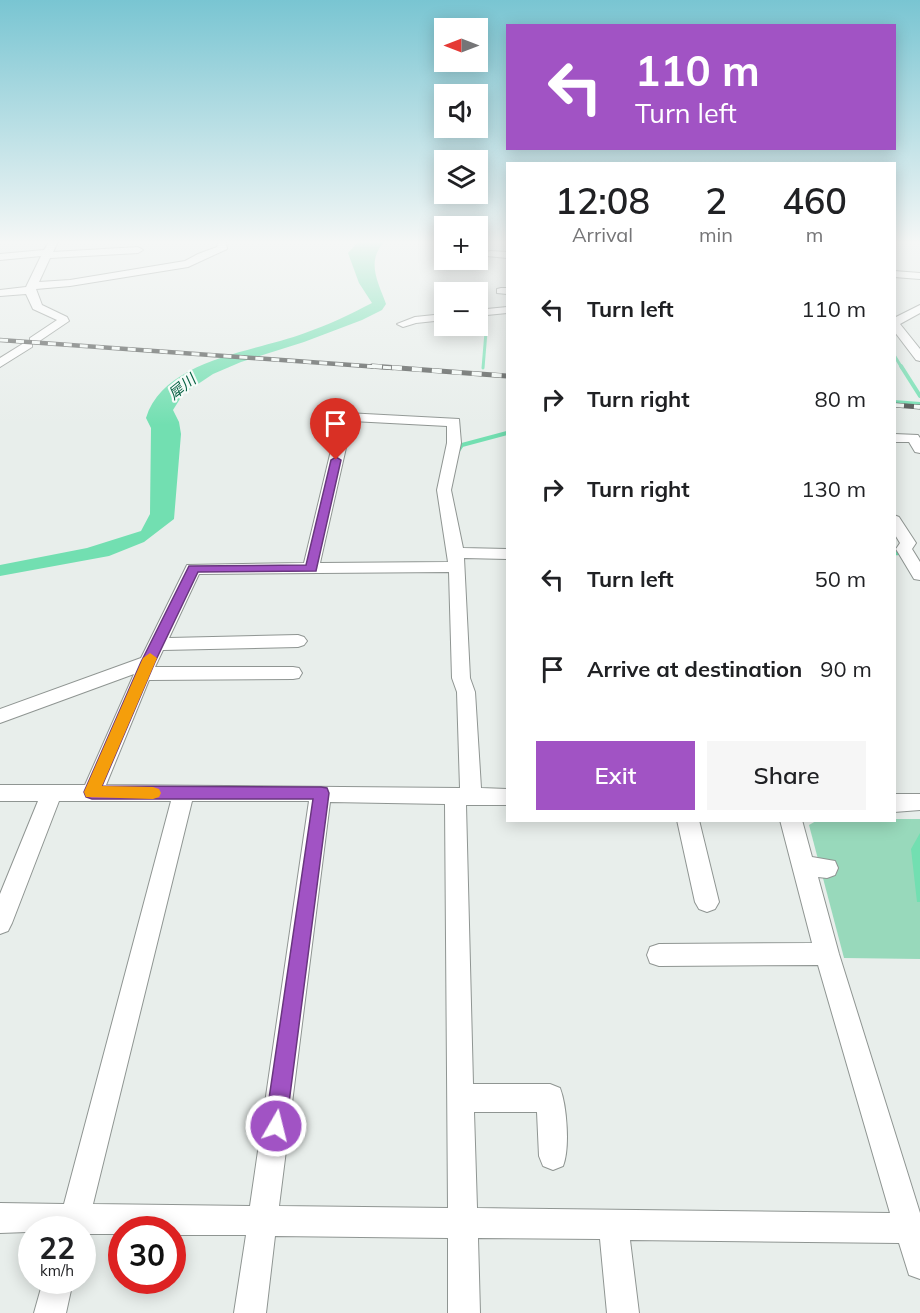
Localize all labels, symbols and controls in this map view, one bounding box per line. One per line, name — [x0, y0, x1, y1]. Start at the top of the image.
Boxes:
north arrow — [434, 18, 488, 72]
map controls — [434, 18, 488, 336]
text: 110 m — [635, 44, 760, 97]
icon: left — [536, 48, 614, 126]
button: sound — [434, 84, 488, 138]
text: Turn left — [635, 96, 737, 130]
button: layers — [434, 150, 488, 204]
text: 12:08 — [555, 178, 650, 223]
text: 2 — [705, 178, 727, 223]
text: 460 — [782, 178, 847, 223]
button: + — [434, 216, 488, 270]
text: Arrival — [572, 222, 633, 247]
text: min — [699, 222, 733, 247]
text: m — [806, 222, 823, 247]
button: − — [434, 282, 488, 336]
icon: left — [536, 293, 569, 326]
text: Turn left — [587, 295, 674, 323]
text: 110 m — [801, 295, 866, 323]
water label: 犀川 — [164, 369, 201, 403]
icon: right — [536, 383, 569, 416]
text: Turn right — [587, 385, 690, 413]
text: 80 m — [815, 385, 866, 413]
pin — [310, 398, 361, 460]
icon: arrive — [319, 407, 352, 440]
icon: right — [536, 473, 569, 506]
text: Turn right — [587, 475, 690, 503]
text: 130 m — [801, 475, 866, 503]
icon: left — [536, 563, 569, 596]
text: Turn left — [587, 565, 674, 593]
text: 50 m — [815, 565, 866, 593]
icon: arrive — [536, 653, 569, 686]
text: Arrive at destination — [587, 655, 802, 683]
text: 90 m — [820, 655, 872, 683]
button: Exit — [536, 741, 695, 810]
button: Share — [707, 741, 866, 810]
position arrow — [244, 1094, 308, 1158]
speed limit sign: 30 — [108, 1216, 186, 1294]
text: 22 — [39, 1229, 75, 1267]
text: km/h — [40, 1261, 74, 1280]

